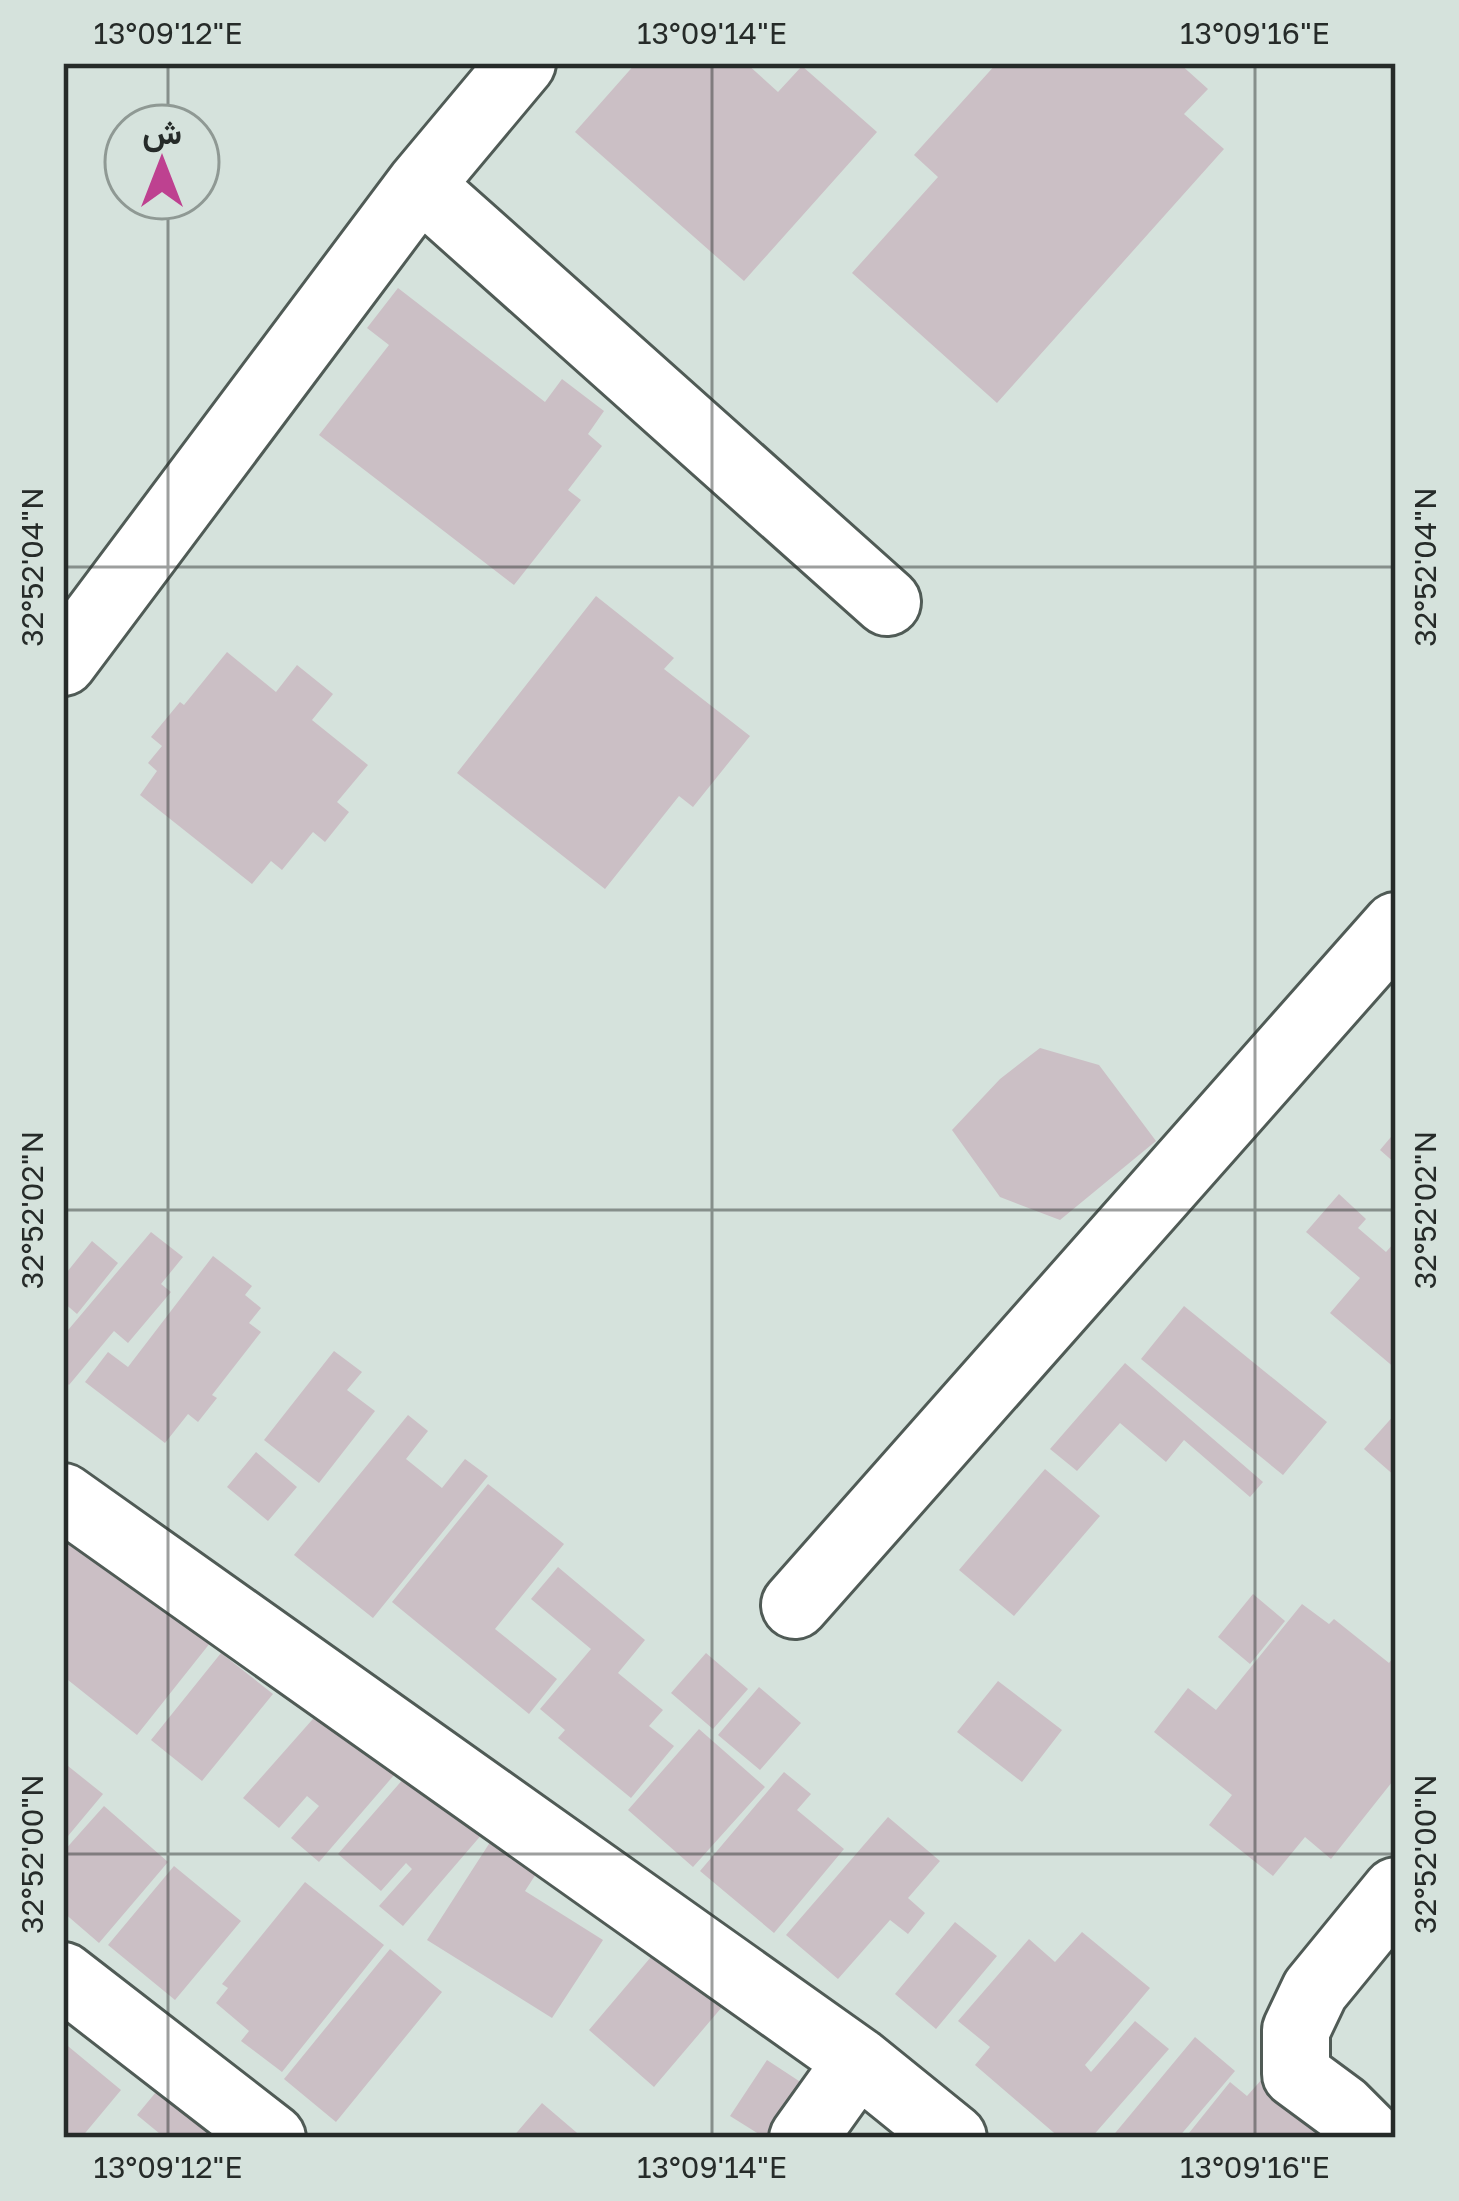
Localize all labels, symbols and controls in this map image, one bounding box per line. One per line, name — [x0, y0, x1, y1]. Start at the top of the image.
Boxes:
text: 13°09'12"E — [93, 15, 243, 51]
text: 13°09'14"E — [637, 15, 787, 51]
text: 13°09'16"E — [1180, 15, 1330, 51]
north arrow — [102, 102, 222, 222]
text: ش — [142, 112, 182, 153]
text: 32°52'04"N — [14, 487, 50, 647]
text: 32°52'04"N — [1407, 487, 1443, 647]
text: 32°52'02"N — [14, 1131, 50, 1289]
text: 32°52'02"N — [1407, 1131, 1443, 1289]
text: 32°52'00"N — [14, 1774, 50, 1934]
text: 32°52'00"N — [1407, 1774, 1443, 1934]
text: 13°09'12"E — [93, 2149, 243, 2185]
text: 13°09'14"E — [637, 2149, 787, 2185]
text: 13°09'16"E — [1180, 2149, 1330, 2185]

